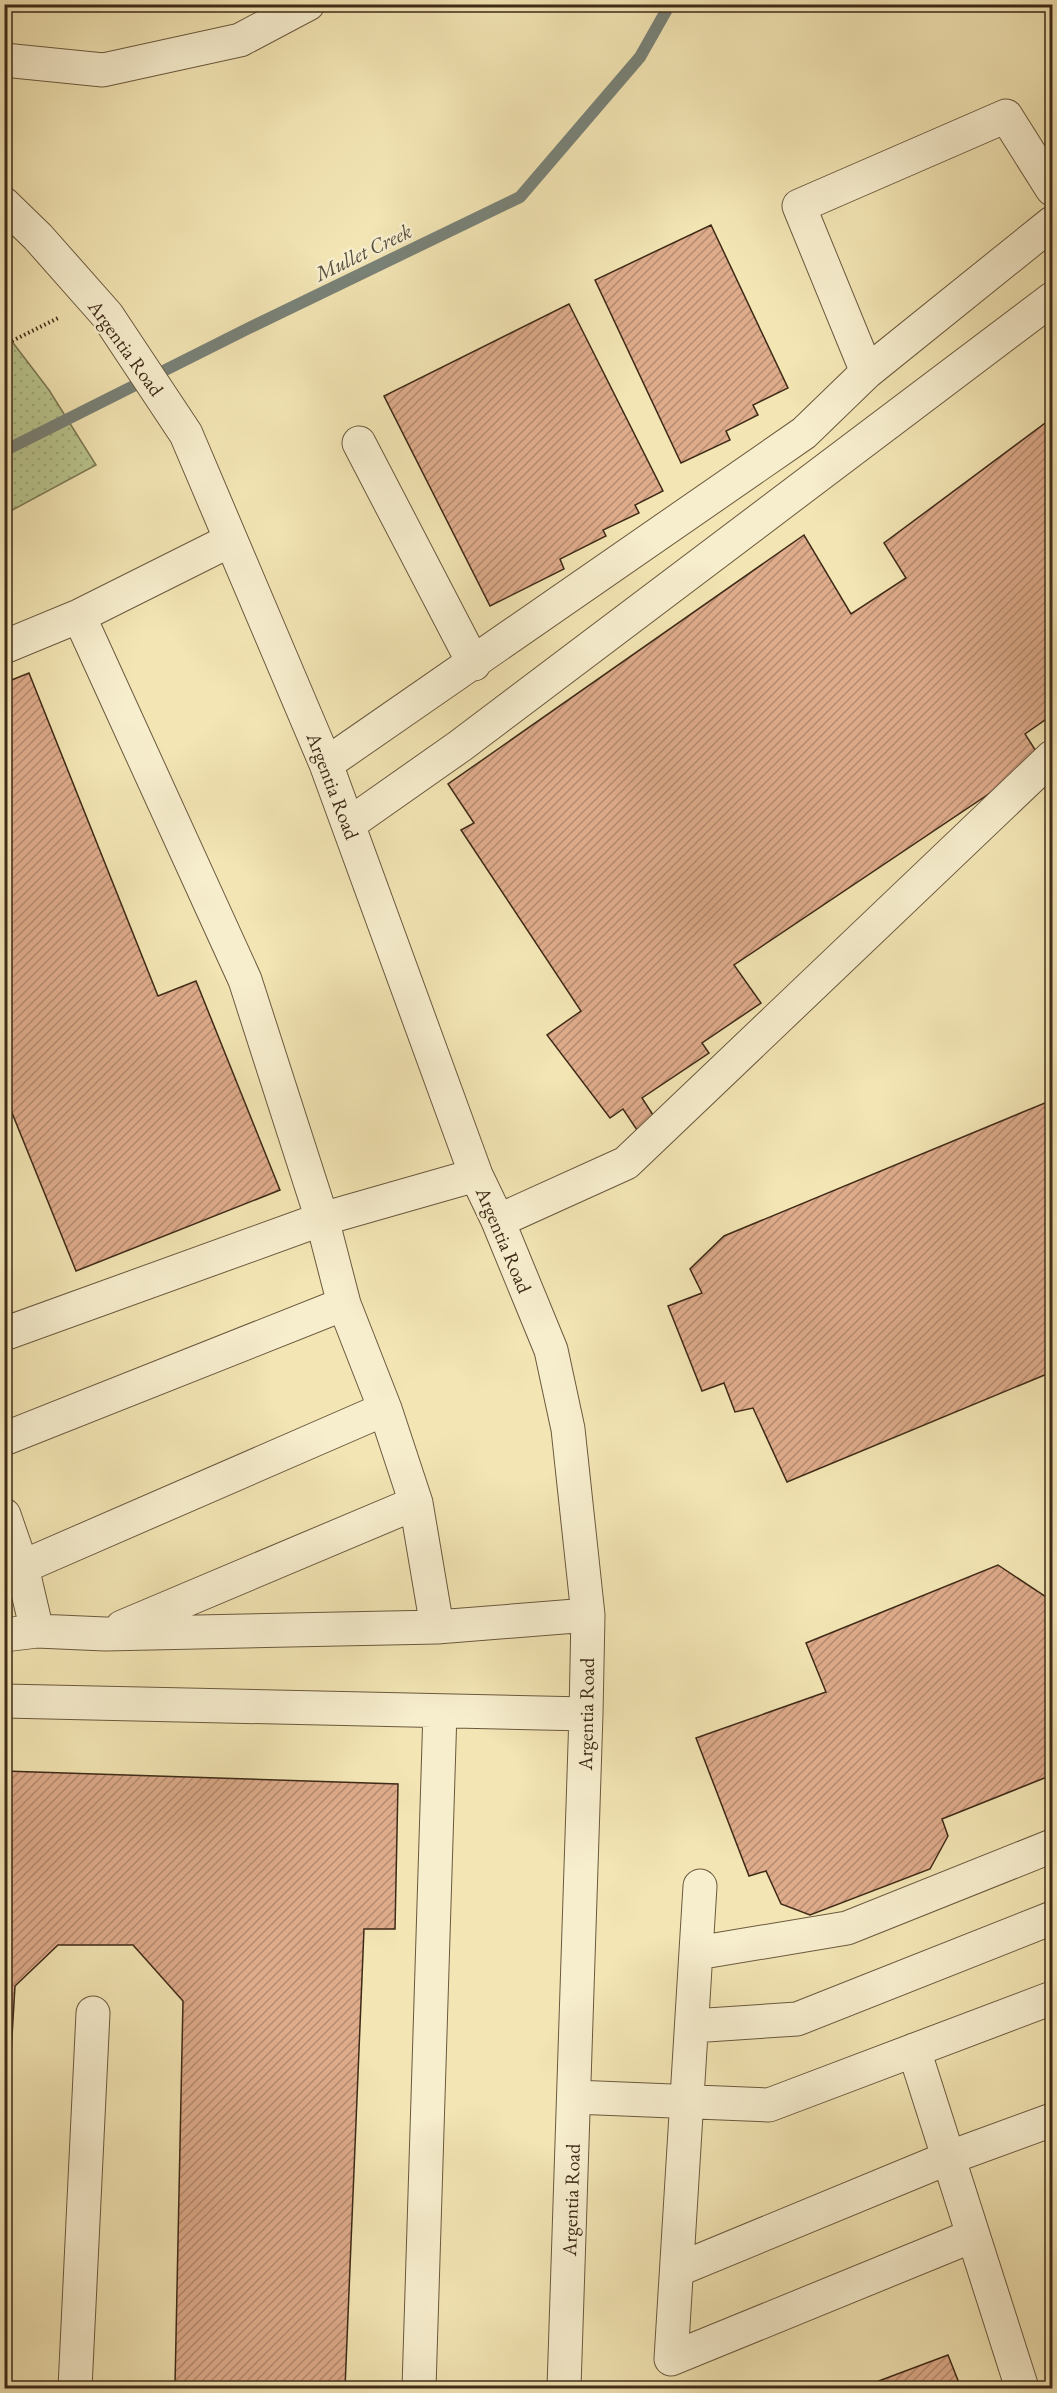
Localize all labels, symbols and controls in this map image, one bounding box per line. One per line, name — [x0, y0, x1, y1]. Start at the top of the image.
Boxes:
water label: Mullet Creek — [308, 217, 416, 288]
street label: Argentia Road — [82, 294, 170, 402]
street label: Argentia Road — [300, 728, 366, 844]
street label: Argentia Road — [470, 1182, 538, 1298]
street label: Argentia Road — [572, 1657, 600, 1772]
street label: Argentia Road — [556, 2142, 586, 2258]

